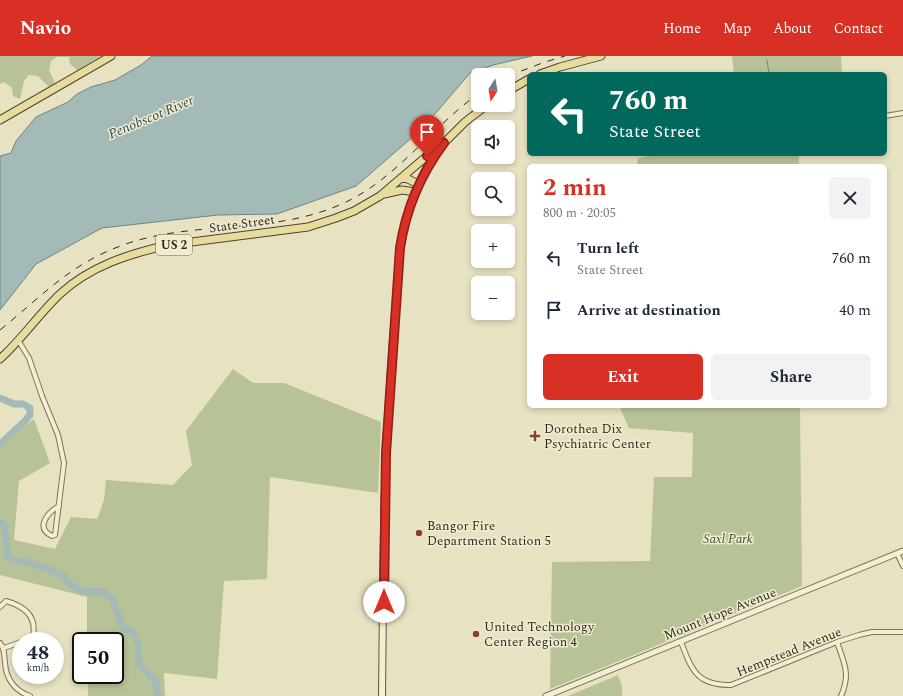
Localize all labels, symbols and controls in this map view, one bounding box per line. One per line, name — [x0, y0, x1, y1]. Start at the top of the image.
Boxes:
text: Navio — [20, 14, 71, 43]
text: Home — [663, 18, 701, 39]
text: Map — [723, 18, 751, 39]
text: About — [773, 18, 812, 39]
text: Contact — [834, 18, 883, 39]
north arrow — [471, 68, 515, 112]
map controls — [471, 68, 515, 320]
text: 760 m — [609, 79, 688, 122]
icon: left — [543, 88, 595, 140]
water label: Penobscot River — [105, 89, 197, 144]
pin — [410, 115, 444, 156]
text: State Street — [609, 118, 701, 145]
button: sound — [471, 120, 515, 164]
icon: arrive — [416, 121, 438, 143]
text: 2 min — [543, 170, 607, 206]
button: search — [471, 172, 515, 216]
button: close — [829, 177, 871, 219]
text: 800 m · 20:05 — [543, 203, 616, 223]
street label: State Street — [208, 209, 277, 239]
button: + — [471, 224, 515, 268]
road number: US 2 — [156, 235, 192, 255]
text: Turn left — [577, 237, 639, 260]
icon: left — [543, 247, 565, 269]
text: 760 m — [832, 247, 871, 270]
text: State Street — [577, 260, 643, 280]
button: − — [471, 276, 515, 320]
icon: arrive — [543, 299, 565, 321]
text: Arrive at destination — [577, 299, 721, 322]
text: 40 m — [839, 299, 871, 322]
button: Exit — [543, 354, 703, 400]
button: Share — [711, 354, 871, 400]
place label: Dorothea Dix Psychiatric Center — [544, 419, 651, 454]
marker: Dorothea Dix Psychiatric Center — [529, 430, 541, 442]
place label: Bangor Fire Department Station 5 — [427, 516, 551, 551]
marker: Bangor Fire Department Station 5 — [414, 528, 424, 538]
park label: Saxl Park — [703, 529, 753, 549]
position arrow — [363, 581, 405, 623]
street label: Mount Hope Avenue — [661, 582, 779, 646]
place label: United Technology Center Region 4 — [484, 617, 595, 652]
street label: Hempstead Avenue — [734, 622, 844, 682]
marker: United Technology Center Region 4 — [471, 629, 481, 639]
speed limit sign: 50 — [72, 632, 124, 684]
text: 48 — [27, 638, 49, 668]
text: km/h — [27, 660, 49, 676]

